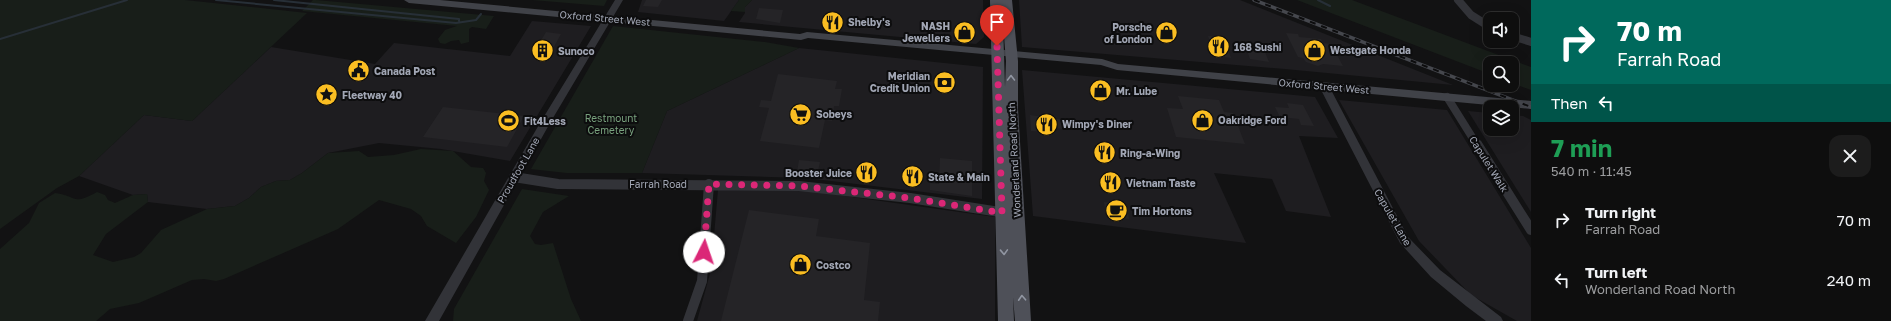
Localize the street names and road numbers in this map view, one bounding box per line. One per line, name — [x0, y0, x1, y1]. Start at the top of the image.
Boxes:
street label: Oxford Street West — [559, 8, 651, 28]
street label: Oxford Street West — [1278, 76, 1370, 96]
street label: Wonderland Road North — [1005, 102, 1023, 218]
street label: Capulet Walk — [1467, 134, 1511, 195]
street label: Proudfoot Lane — [494, 135, 542, 205]
street label: Farrah Road — [629, 178, 687, 190]
street label: Capulet Lane — [1372, 187, 1414, 248]

